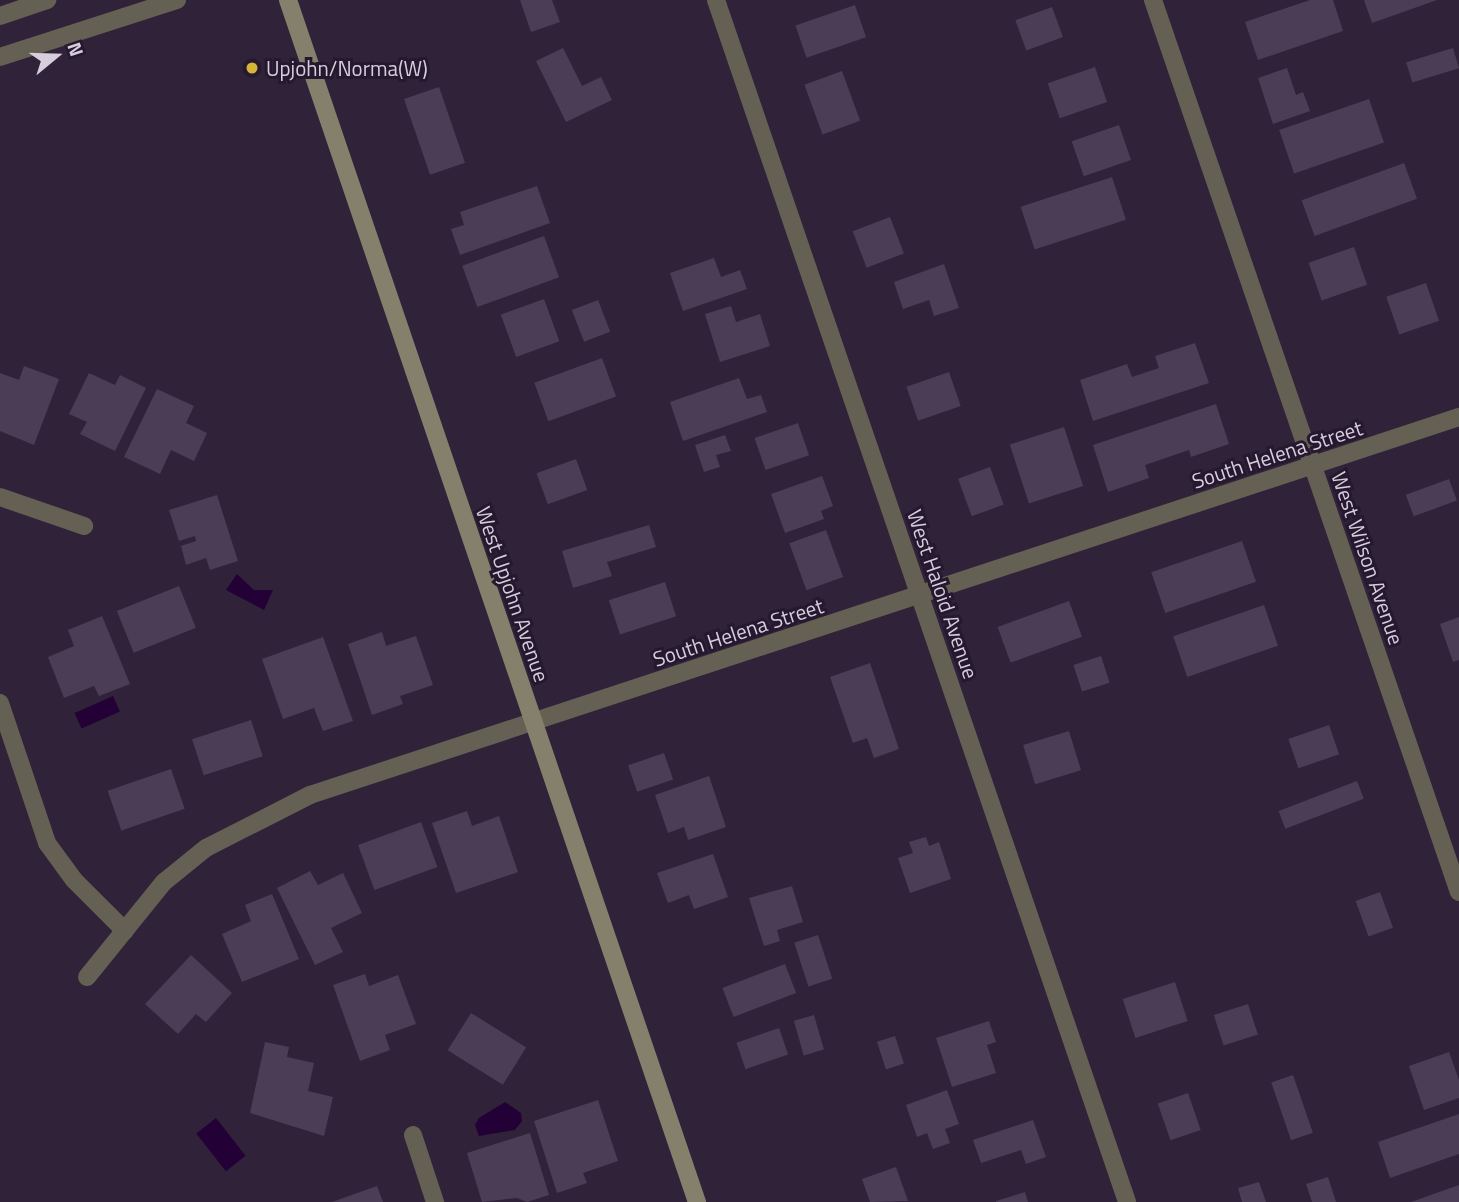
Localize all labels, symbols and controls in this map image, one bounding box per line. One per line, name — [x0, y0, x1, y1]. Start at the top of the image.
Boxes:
north arrow — [21, 21, 91, 91]
text: N — [60, 38, 92, 60]
place label: Upjohn/Norma(W) — [266, 55, 428, 81]
marker: Upjohn/Norma(W) — [244, 60, 260, 76]
street label: South Helena Street — [1189, 415, 1365, 493]
street label: West Wilson Avenue — [1327, 468, 1409, 648]
street label: West Upjohn Avenue — [471, 503, 555, 685]
street label: West Haloid Avenue — [902, 506, 984, 682]
street label: South Helena Street — [650, 593, 826, 671]

